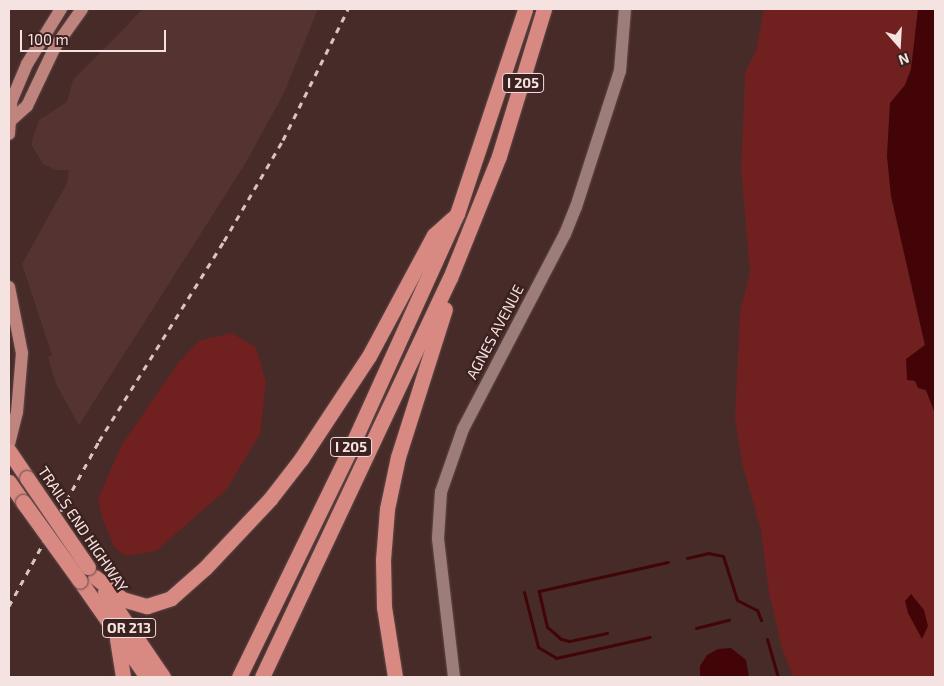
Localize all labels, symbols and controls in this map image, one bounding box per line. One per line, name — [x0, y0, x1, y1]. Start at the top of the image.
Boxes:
scale bar — [22, 20, 169, 52]
north arrow — [874, 20, 924, 70]
text: 100 m — [28, 30, 69, 48]
text: N — [897, 50, 912, 69]
road number: I 205 — [502, 72, 544, 95]
street label: AGNES AVENUE — [462, 282, 528, 382]
road number: I 205 — [330, 436, 372, 458]
street label: TRAILS END HIGHWAY — [34, 463, 132, 595]
road number: OR 213 — [102, 616, 156, 640]

